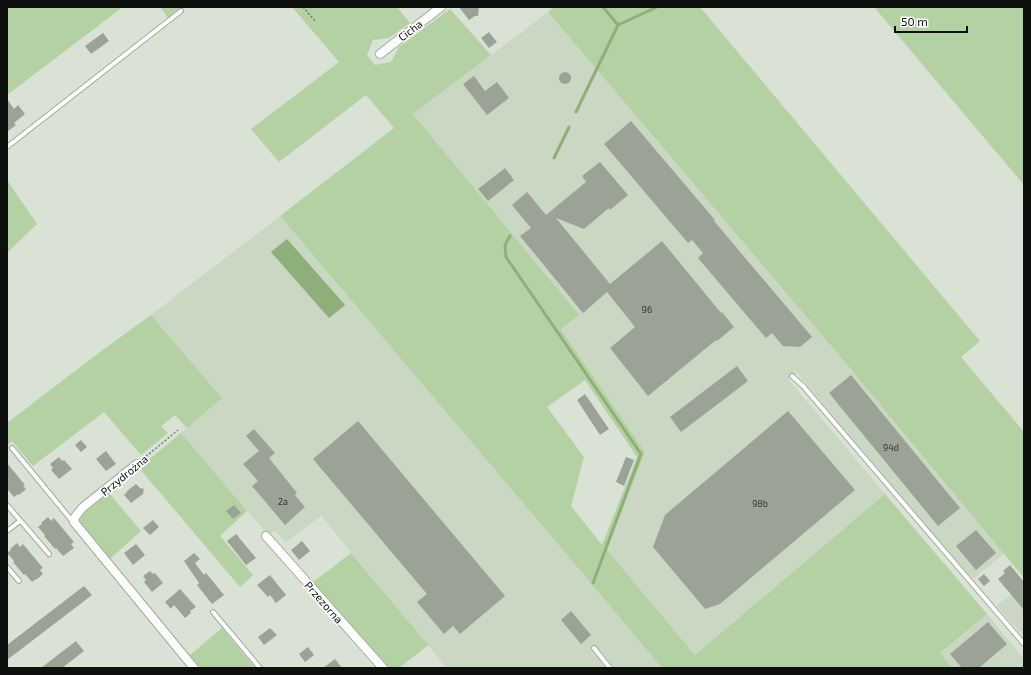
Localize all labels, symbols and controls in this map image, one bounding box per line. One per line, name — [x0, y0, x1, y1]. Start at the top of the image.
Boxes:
scale bar — [895, 8, 967, 34]
text: 50 m — [901, 14, 928, 28]
street label: Cicha — [395, 17, 425, 43]
house number: 96 — [642, 304, 652, 315]
house number: 94d — [883, 442, 899, 453]
street label: Przydrożna — [98, 452, 150, 498]
house number: 2a — [278, 496, 288, 507]
house number: 98b — [752, 498, 768, 509]
street label: Przezorna — [302, 578, 346, 626]

